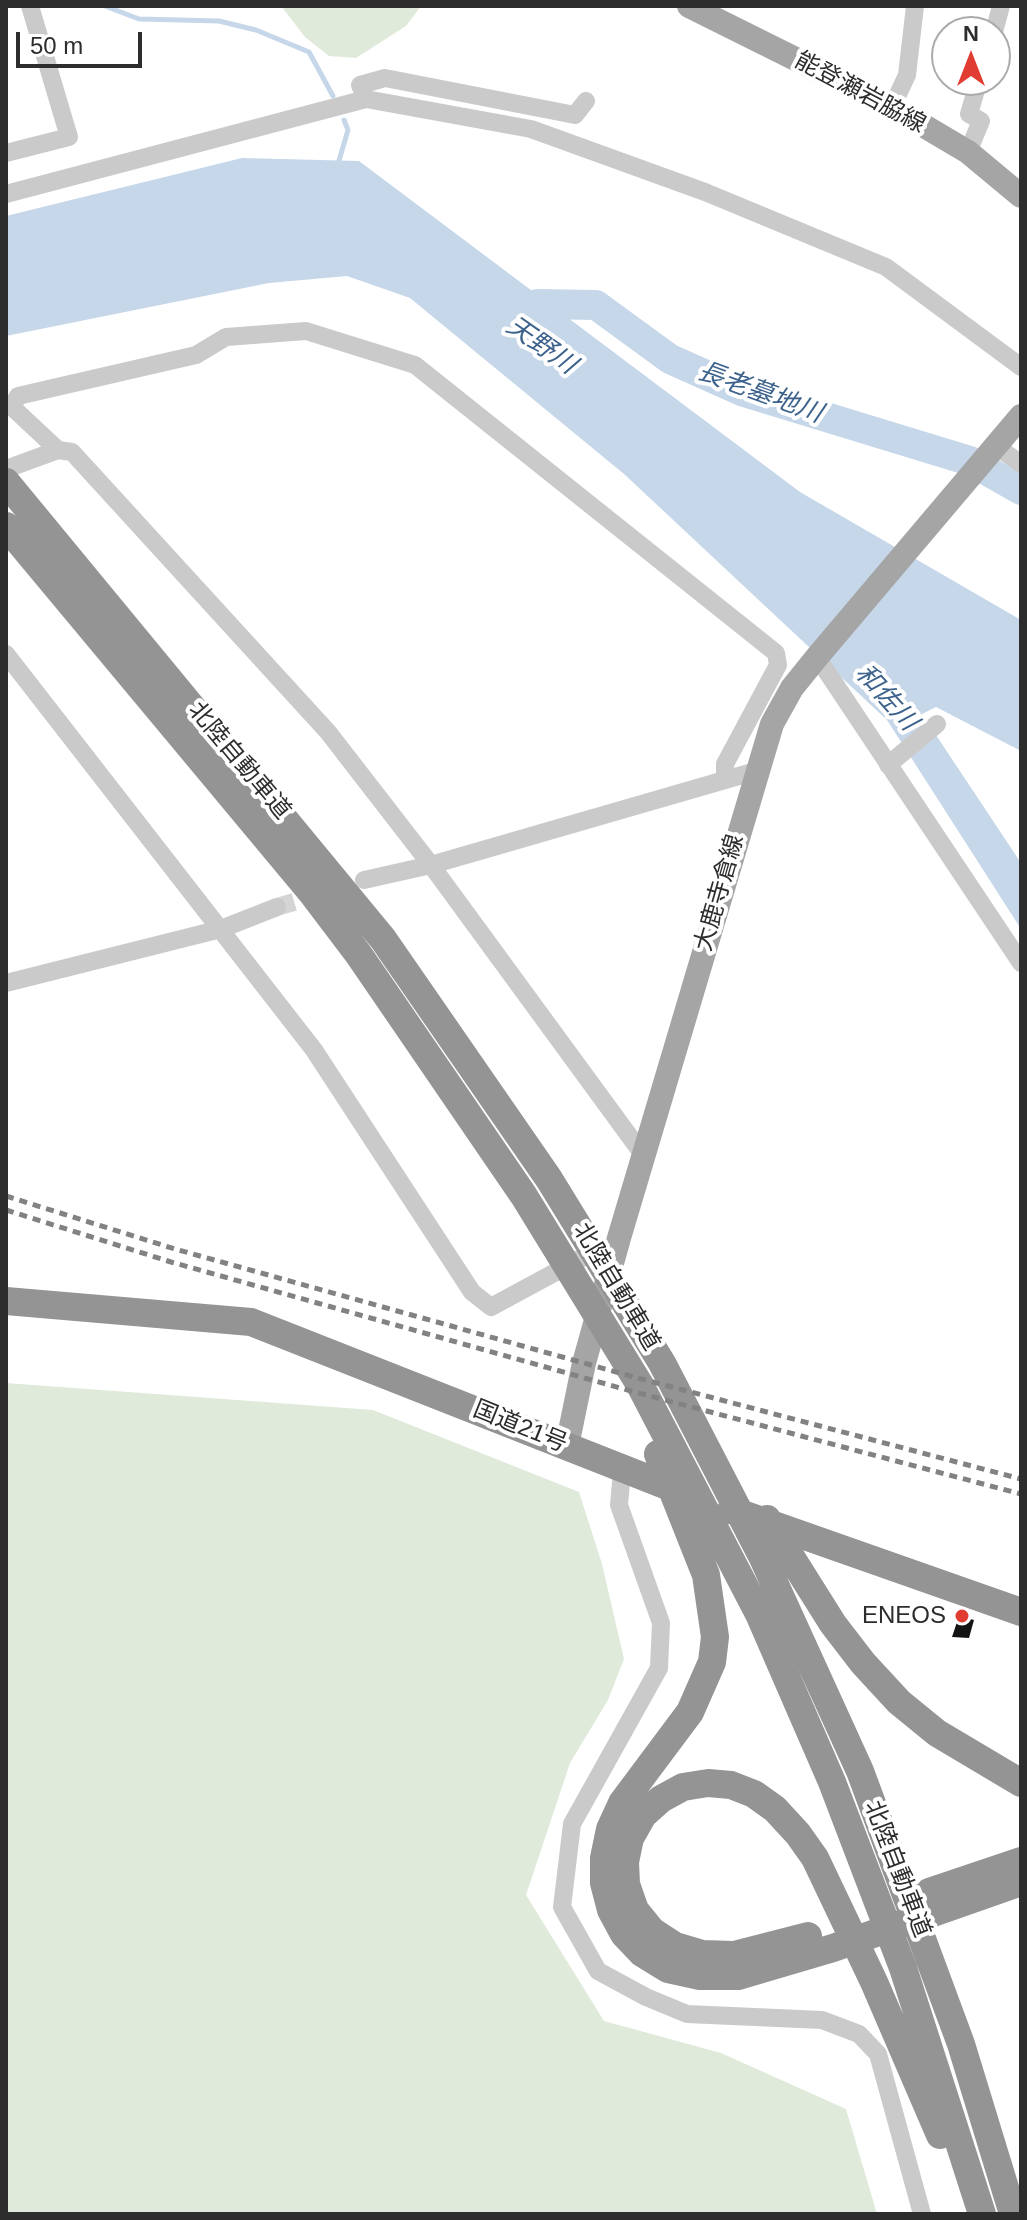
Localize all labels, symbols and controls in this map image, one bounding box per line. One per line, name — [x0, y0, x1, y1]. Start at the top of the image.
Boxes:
scale bar — [20, 16, 146, 66]
north arrow — [931, 16, 1011, 96]
text: N — [963, 21, 979, 46]
text: 50 m — [30, 32, 83, 59]
street label: 能登瀬岩脇線 — [790, 46, 930, 140]
water label: 天野川 — [500, 311, 582, 381]
water label: 長老墓地川 — [694, 356, 826, 430]
water label: 和佐川 — [848, 659, 924, 737]
street label: 北陸自動車道 — [182, 697, 296, 825]
street label: 大鹿寺倉線 — [690, 831, 750, 955]
street label: 北陸自動車道 — [567, 1218, 665, 1356]
street label: 国道21号 — [469, 1395, 571, 1459]
place label: ENEOS — [862, 1602, 946, 1630]
marker: ENEOS — [953, 1607, 971, 1625]
street label: 北陸自動車道 — [858, 1797, 936, 1941]

